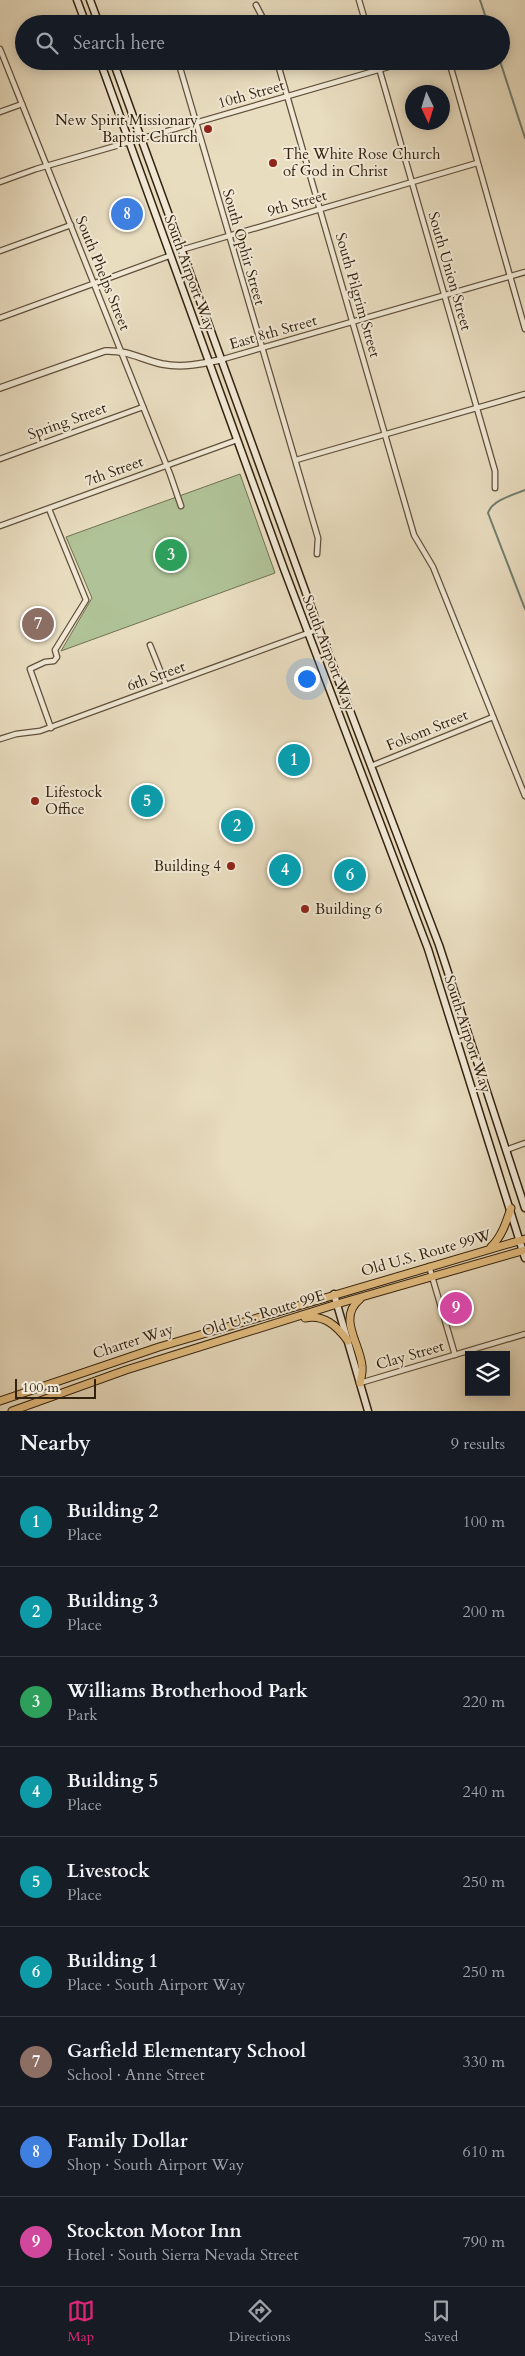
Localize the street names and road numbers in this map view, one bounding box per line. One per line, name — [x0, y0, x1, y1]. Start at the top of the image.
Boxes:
street label: 10th Street — [215, 75, 287, 113]
street label: 9th Street — [265, 185, 329, 221]
street label: South Ophir Street — [218, 187, 270, 308]
street label: South Union Street — [423, 209, 477, 333]
street label: South Airport Way — [160, 212, 220, 334]
street label: South Phelps Street — [71, 213, 135, 333]
street label: South Pilgrim Street — [331, 230, 385, 360]
street label: East 8th Street — [227, 310, 319, 354]
street label: Spring Street — [25, 397, 109, 444]
street label: 7th Street — [82, 451, 146, 491]
street label: South Airport Way — [298, 592, 360, 714]
street label: 6th Street — [124, 656, 188, 696]
street label: Folsom Street — [383, 704, 471, 755]
street label: South Airport Way — [440, 973, 496, 1095]
street label: Old U.S. Route 99W — [359, 1225, 494, 1281]
street label: Old U.S. Route 99E — [199, 1285, 327, 1341]
street label: Charter Way — [90, 1319, 176, 1363]
street label: Clay Street — [374, 1336, 447, 1374]

